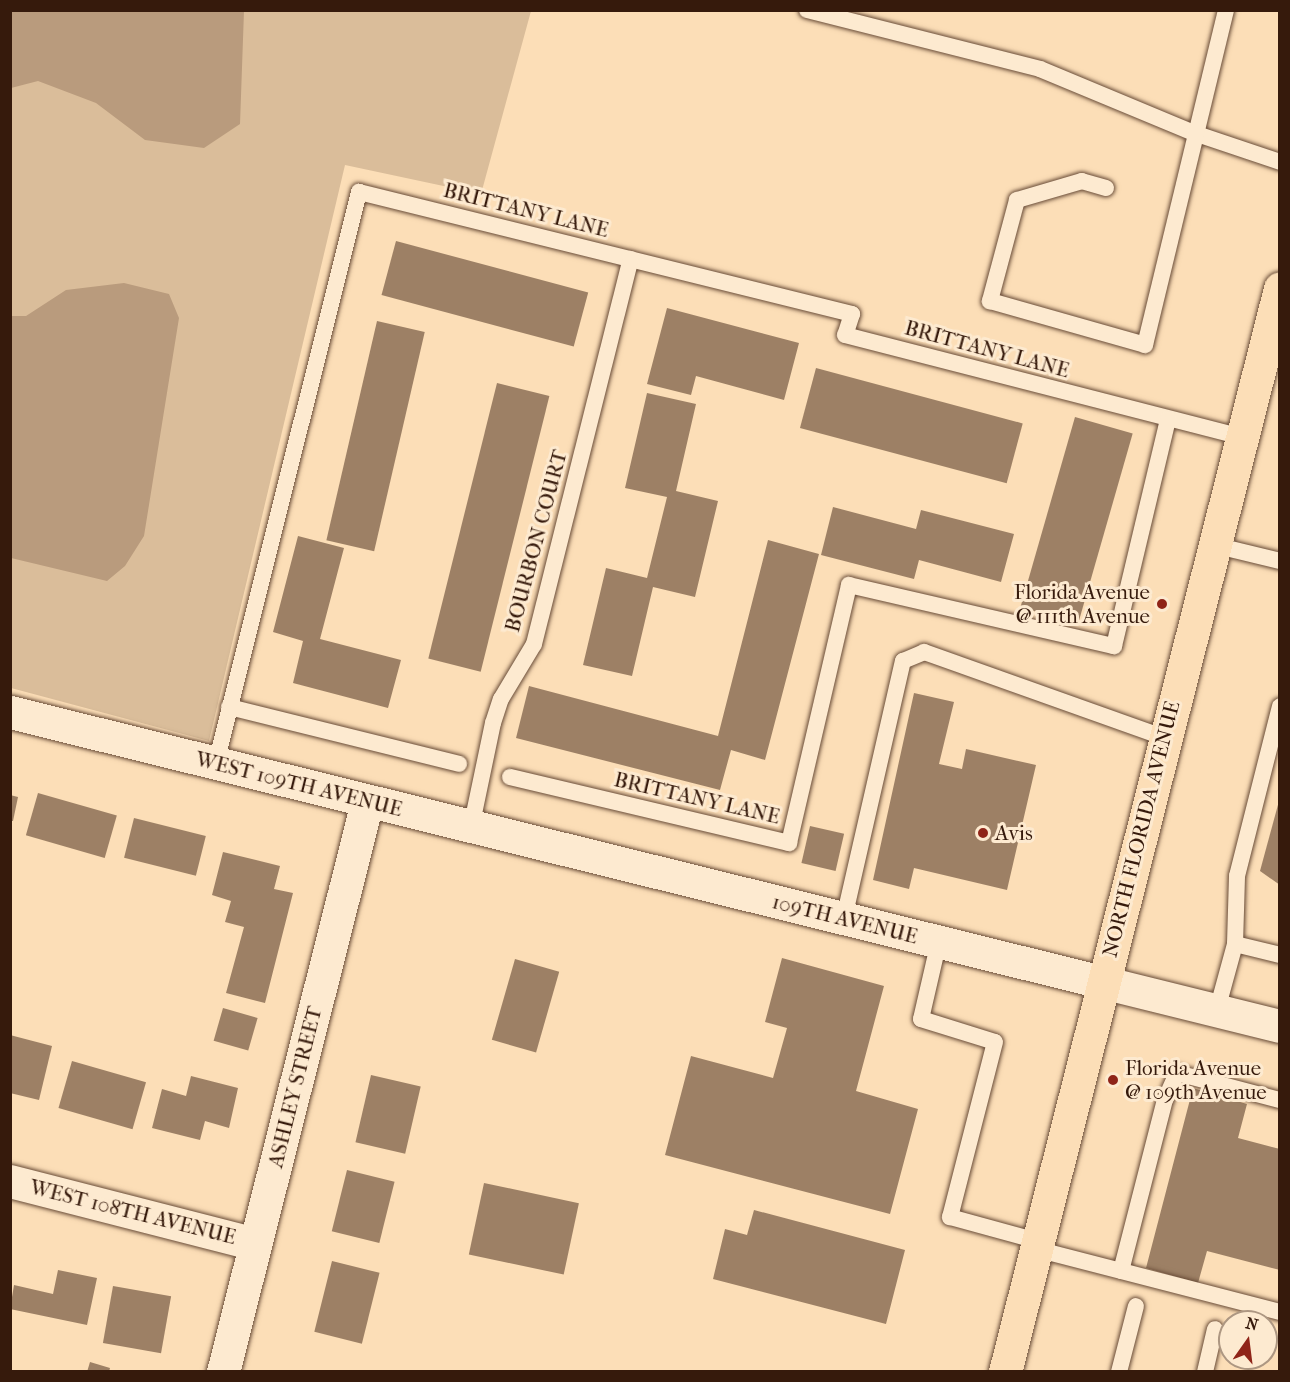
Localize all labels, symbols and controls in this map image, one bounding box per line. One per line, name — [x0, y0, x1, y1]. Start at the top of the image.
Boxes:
street label: BRITTANY LANE — [441, 177, 611, 243]
street label: BRITTANY LANE — [902, 315, 1072, 383]
street label: BOURBON COURT — [500, 447, 572, 635]
place label: Florida Avenue @ 111th Avenue — [1014, 579, 1150, 629]
marker: Florida Avenue @ 111th Avenue — [1155, 597, 1169, 611]
street label: NORTH FLORIDA AVENUE — [1097, 698, 1185, 960]
street label: WEST 109TH AVENUE — [193, 746, 405, 822]
street label: BRITTANY LANE — [612, 767, 782, 829]
place label: Avis — [995, 820, 1033, 846]
marker: Avis — [976, 826, 990, 840]
street label: 109TH AVENUE — [770, 889, 920, 949]
street label: ASHLEY STREET — [263, 1004, 327, 1170]
place label: Florida Avenue @ 109th Avenue — [1125, 1055, 1267, 1105]
marker: Florida Avenue @ 109th Avenue — [1106, 1073, 1120, 1087]
street label: WEST 108TH AVENUE — [27, 1174, 239, 1250]
north arrow — [1218, 1310, 1278, 1370]
text: N — [1244, 1313, 1260, 1335]

